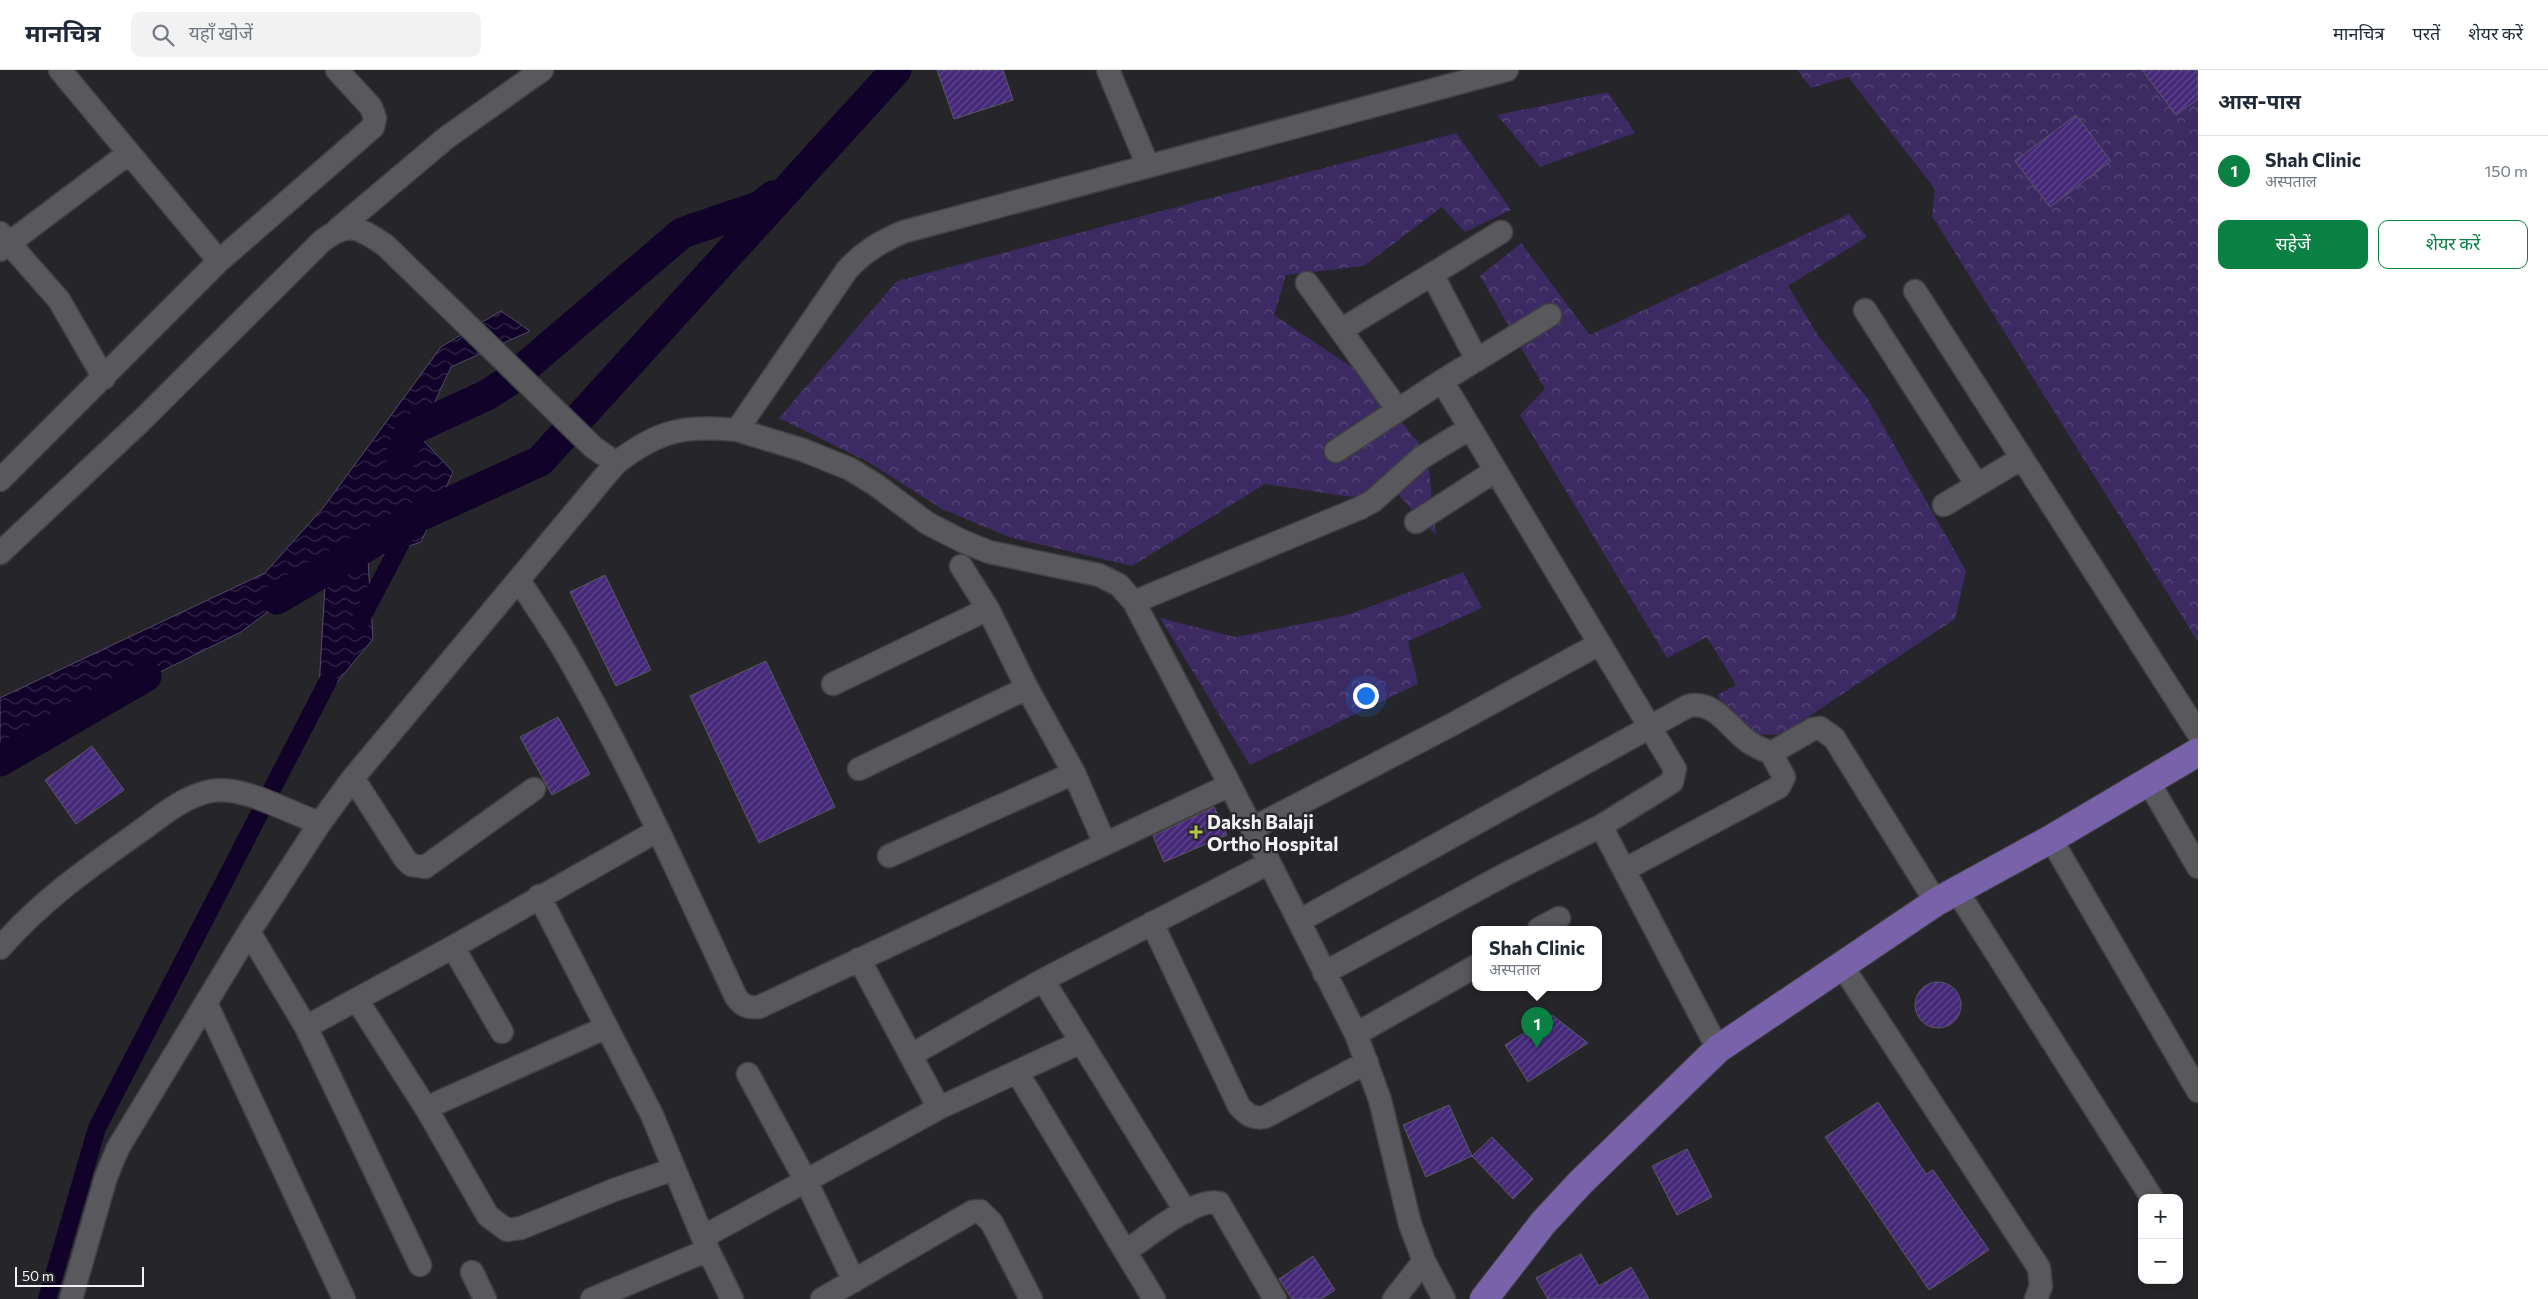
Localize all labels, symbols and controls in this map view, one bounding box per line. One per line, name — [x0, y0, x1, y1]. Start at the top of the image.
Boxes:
search box — [131, 12, 481, 57]
text: मानचित्र — [25, 18, 101, 47]
icon: search — [149, 21, 177, 49]
text: यहाँ खोजें — [189, 21, 253, 44]
text: मानचित्र — [2333, 22, 2384, 44]
text: परतें — [2412, 22, 2440, 44]
text: शेयर करें — [2468, 22, 2523, 44]
text: आस-पास — [2218, 88, 2301, 113]
text: Shah Clinic — [2265, 148, 2361, 171]
text: 1 — [2230, 161, 2238, 180]
text: 150 m — [2485, 161, 2528, 180]
text: अस्पताल — [2265, 171, 2317, 190]
button: सहेजें — [2218, 220, 2368, 269]
button: शेयर करें — [2378, 220, 2528, 269]
your location — [1353, 683, 1379, 709]
place label: Daksh Balaji Ortho Hospital — [1207, 810, 1338, 855]
marker: Daksh Balaji Ortho Hospital — [1189, 825, 1203, 839]
popup — [1472, 926, 1602, 991]
text: Shah Clinic — [1489, 936, 1585, 959]
text: अस्पताल — [1489, 959, 1541, 978]
pin: 1 — [1521, 1007, 1553, 1048]
map controls — [2138, 1194, 2183, 1284]
button: + — [2138, 1194, 2183, 1239]
button: − — [2138, 1239, 2183, 1284]
scale bar — [15, 1264, 144, 1287]
text: 50 m — [22, 1267, 54, 1284]

